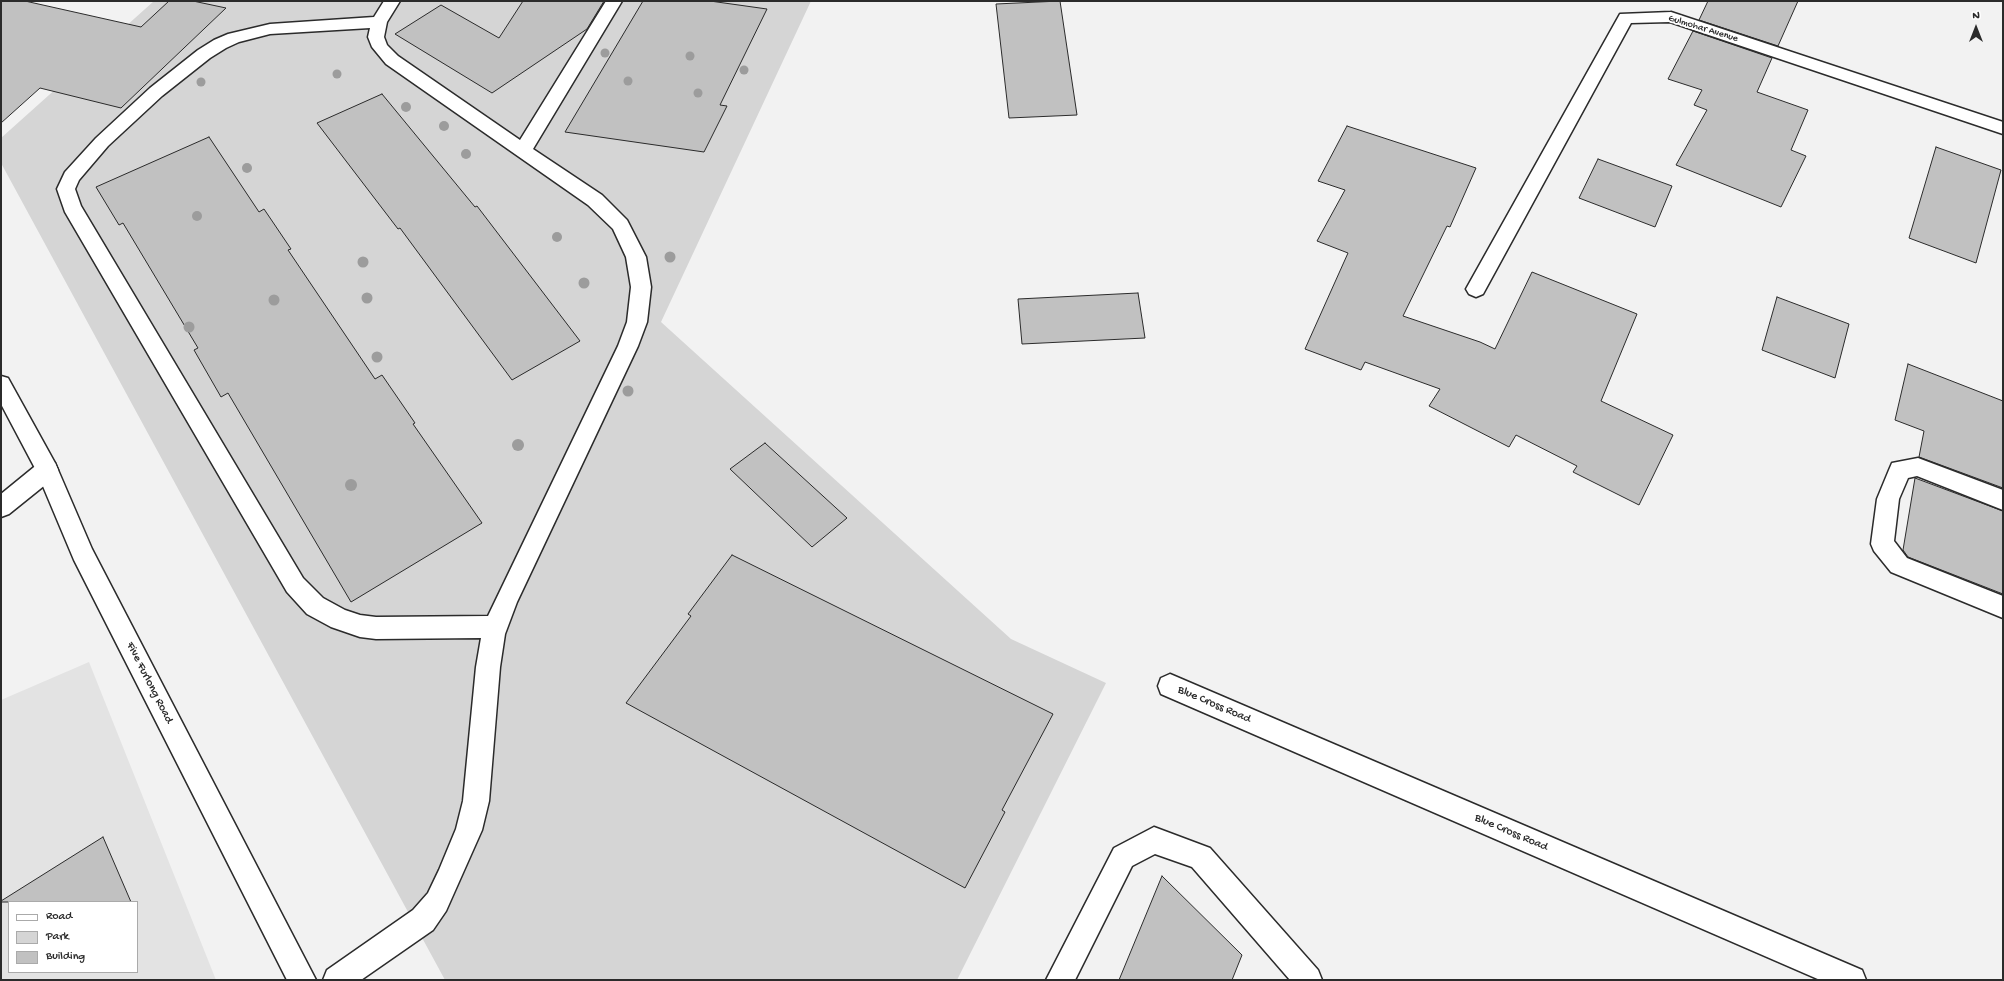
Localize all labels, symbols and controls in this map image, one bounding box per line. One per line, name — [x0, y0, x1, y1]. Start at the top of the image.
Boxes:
north arrow — [1956, 8, 1996, 48]
text: N — [1972, 10, 1980, 22]
street label: Gulmohar Avenue — [1667, 13, 1739, 45]
street label: Five Furlong Road — [122, 640, 176, 726]
street label: Blue Cross Road — [1175, 683, 1253, 727]
street label: Blue Cross Road — [1472, 811, 1550, 855]
legend — [8, 901, 138, 973]
text: Road — [46, 910, 72, 924]
text: Park — [46, 930, 69, 944]
text: Building — [46, 950, 85, 964]

